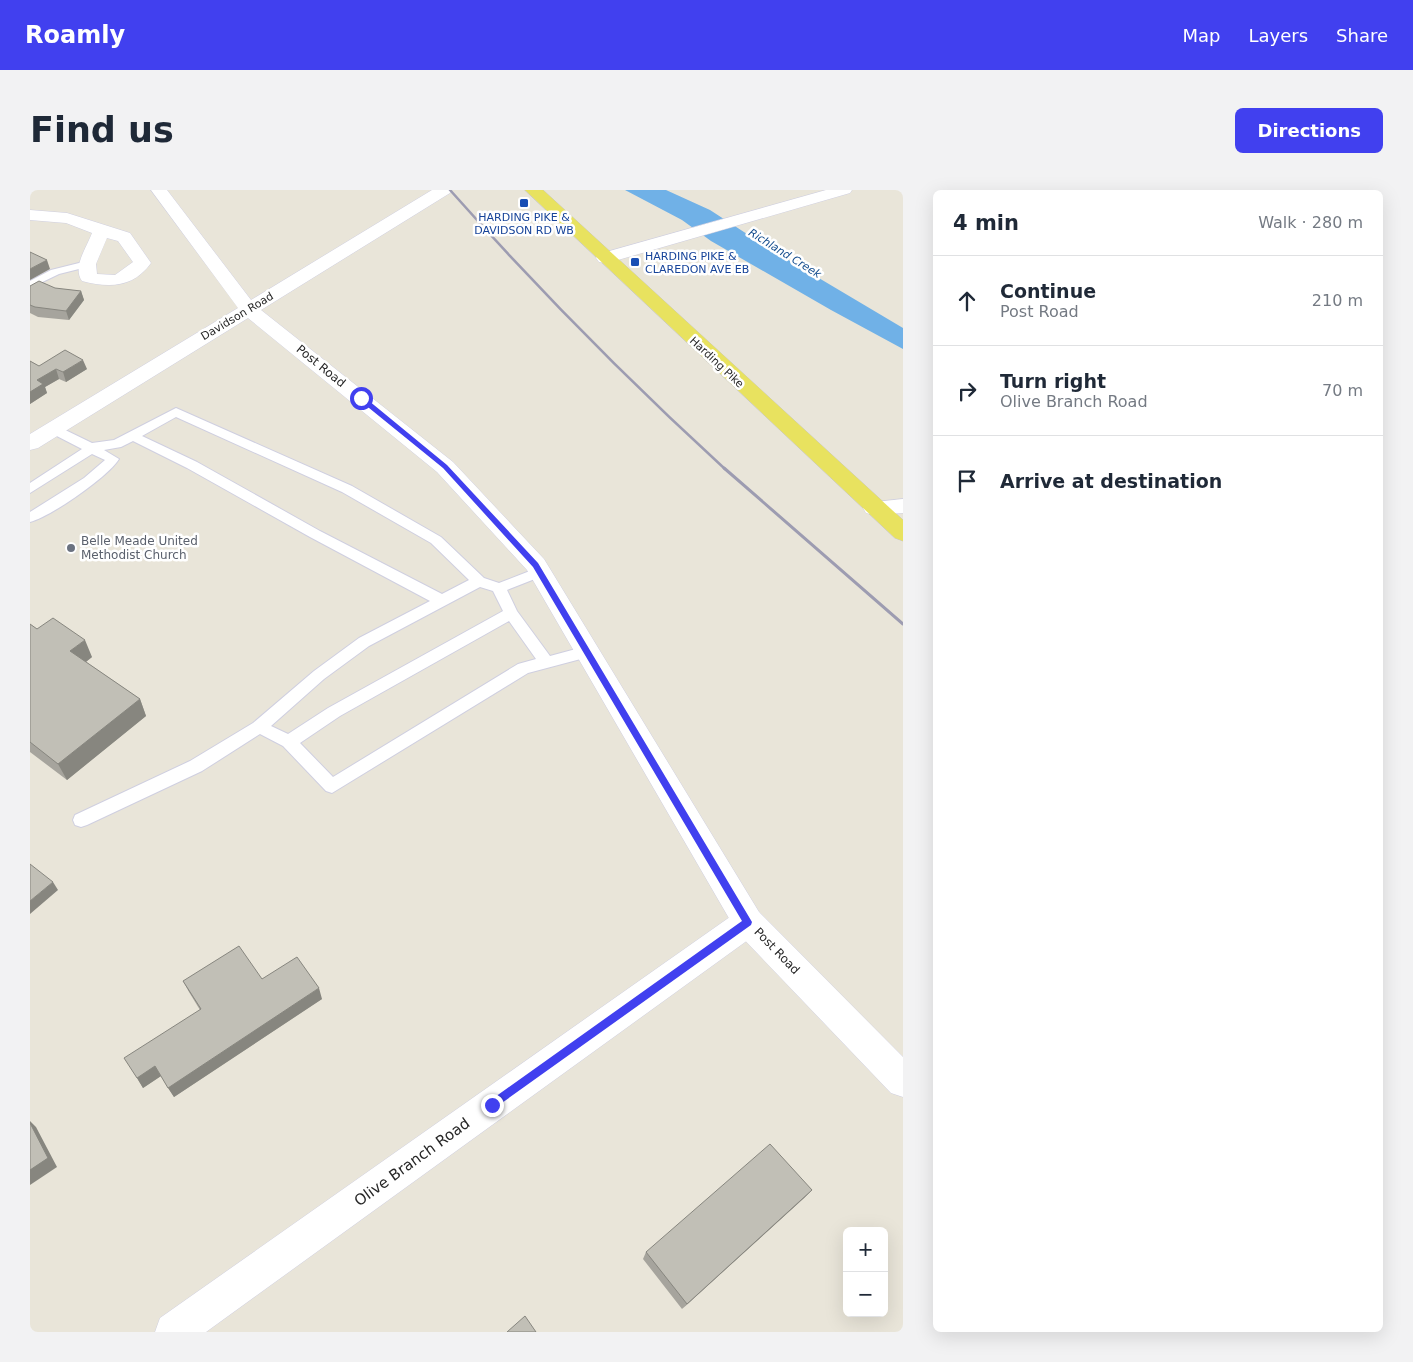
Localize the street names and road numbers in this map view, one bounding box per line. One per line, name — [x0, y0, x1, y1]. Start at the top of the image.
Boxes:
street label: Davidson Road — [199, 290, 276, 343]
street label: Harding Pike — [687, 334, 746, 391]
street label: Post Road — [294, 342, 348, 390]
street label: Post Road — [751, 925, 803, 977]
street label: Olive Branch Road — [351, 1114, 473, 1210]

